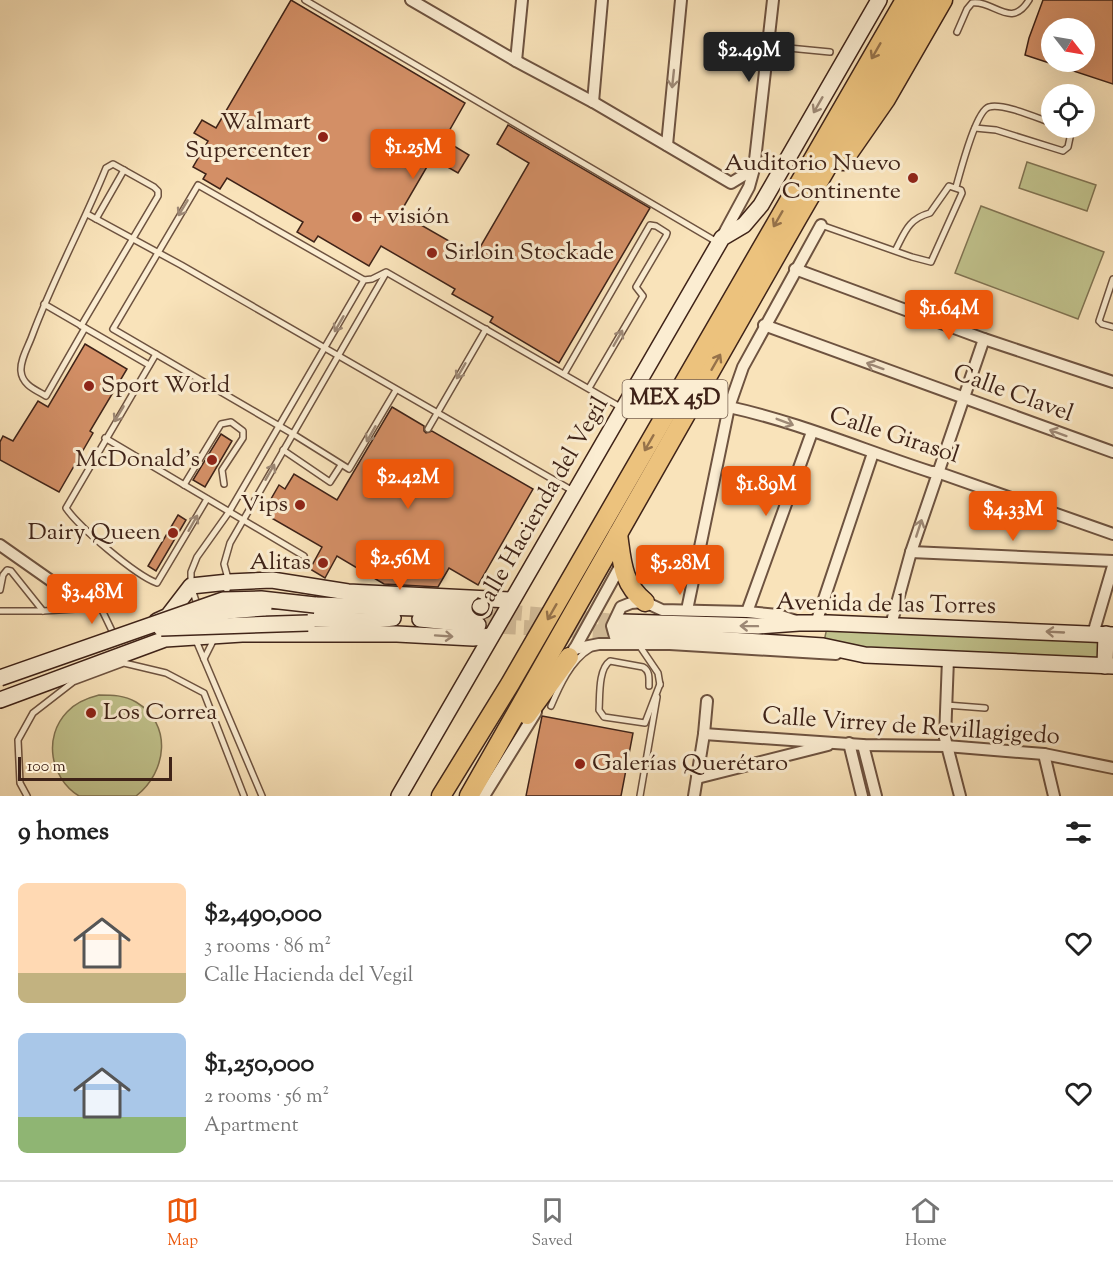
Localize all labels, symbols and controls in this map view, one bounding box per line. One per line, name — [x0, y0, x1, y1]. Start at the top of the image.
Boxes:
north arrow — [1041, 18, 1095, 72]
map controls — [1041, 18, 1095, 138]
pin: $2.49M — [700, 32, 798, 83]
text: $2.49M — [717, 37, 781, 66]
one-way arrow — [870, 42, 882, 59]
one-way arrow — [667, 69, 678, 89]
button: locate — [1041, 84, 1095, 138]
one-way arrow — [812, 96, 824, 113]
place label: Walmart Supercenter — [185, 106, 311, 168]
pin: $1.25M — [364, 129, 462, 180]
marker: Walmart Supercenter — [316, 130, 330, 144]
text: $1.25M — [384, 134, 442, 163]
place label: Auditorio Nuevo Continente — [724, 147, 901, 209]
marker: Auditorio Nuevo Continente — [906, 171, 920, 185]
one-way arrow — [177, 199, 189, 216]
place label: + visión — [369, 200, 450, 234]
marker: + visión — [350, 210, 364, 224]
one-way arrow — [772, 211, 784, 228]
place label: Sirloin Stockade — [444, 236, 614, 270]
marker: Sirloin Stockade — [425, 246, 439, 260]
pin: $1.64M — [900, 290, 998, 341]
text: $1.64M — [919, 295, 979, 324]
one-way arrow — [333, 315, 345, 332]
one-way arrow — [613, 330, 625, 347]
one-way arrow — [711, 353, 722, 371]
street label: Calle Clavel — [948, 356, 1078, 432]
one-way arrow — [866, 360, 884, 371]
one-way arrow — [455, 362, 467, 379]
place label: Sport World — [101, 369, 231, 403]
marker: Sport World — [82, 379, 96, 393]
road number: MEX 45D — [622, 380, 728, 418]
street label: Calle Hacienda del Vegil — [462, 390, 618, 625]
street label: Calle Girasol — [825, 399, 964, 473]
one-way arrow — [113, 405, 125, 422]
one-way arrow — [776, 417, 794, 428]
one-way arrow — [365, 425, 377, 442]
one-way arrow — [1049, 426, 1068, 437]
one-way arrow — [643, 434, 655, 451]
place label: McDonald's — [75, 443, 200, 477]
marker: McDonald's — [205, 453, 219, 467]
pin: $2.42M — [359, 459, 457, 510]
one-way arrow — [265, 464, 276, 482]
text: $2.42M — [377, 464, 439, 493]
pin: $1.89M — [717, 466, 815, 517]
text: $1.89M — [736, 471, 796, 500]
place label: Vips — [241, 488, 288, 522]
pin: $4.33M — [964, 491, 1062, 542]
text: $4.33M — [983, 496, 1043, 525]
marker: Vips — [293, 498, 307, 512]
one-way arrow — [187, 515, 199, 532]
place label: Dairy Queen — [28, 516, 161, 550]
one-way arrow — [914, 519, 925, 538]
marker: Dairy Queen — [166, 526, 180, 540]
pin: $2.56M — [351, 540, 449, 591]
text: $2.56M — [370, 545, 430, 574]
pin: $5.28M — [631, 545, 729, 596]
place label: Alitas — [249, 546, 311, 580]
text: $5.28M — [650, 550, 710, 579]
marker: Alitas — [316, 556, 330, 570]
pin: $3.48M — [43, 574, 141, 625]
text: $3.48M — [61, 579, 123, 608]
street label: Avenida de las Torres — [776, 586, 996, 624]
one-way arrow — [545, 603, 557, 620]
one-way arrow — [739, 620, 759, 632]
one-way arrow — [1045, 627, 1065, 638]
one-way arrow — [434, 631, 454, 642]
place label: Los Correa — [103, 696, 217, 730]
street label: Calle Virrey de Revillagigedo — [761, 700, 1061, 754]
marker: Los Correa — [84, 706, 98, 720]
place label: Galerías Querétaro — [592, 747, 788, 781]
scale bar — [18, 754, 172, 782]
text: 100 m — [27, 756, 66, 779]
marker: Galerías Querétaro — [573, 757, 587, 771]
text: 9 homes — [18, 814, 109, 851]
icon: filters — [1062, 816, 1095, 849]
text: $2,490,000 — [204, 896, 322, 933]
icon: home — [66, 907, 138, 979]
icon: heart — [1062, 927, 1095, 960]
text: 3 rooms · 86 m² — [204, 933, 331, 962]
text: Calle Hacienda del Vegil — [204, 962, 413, 991]
text: $1,250,000 — [204, 1046, 314, 1083]
icon: home — [66, 1057, 138, 1129]
icon: heart — [1062, 1077, 1095, 1110]
text: 2 rooms · 56 m² — [204, 1083, 329, 1112]
text: Apartment — [204, 1112, 299, 1141]
tab: Map — [166, 1194, 199, 1253]
tab: Saved — [531, 1194, 573, 1253]
tab: Home — [905, 1194, 947, 1253]

